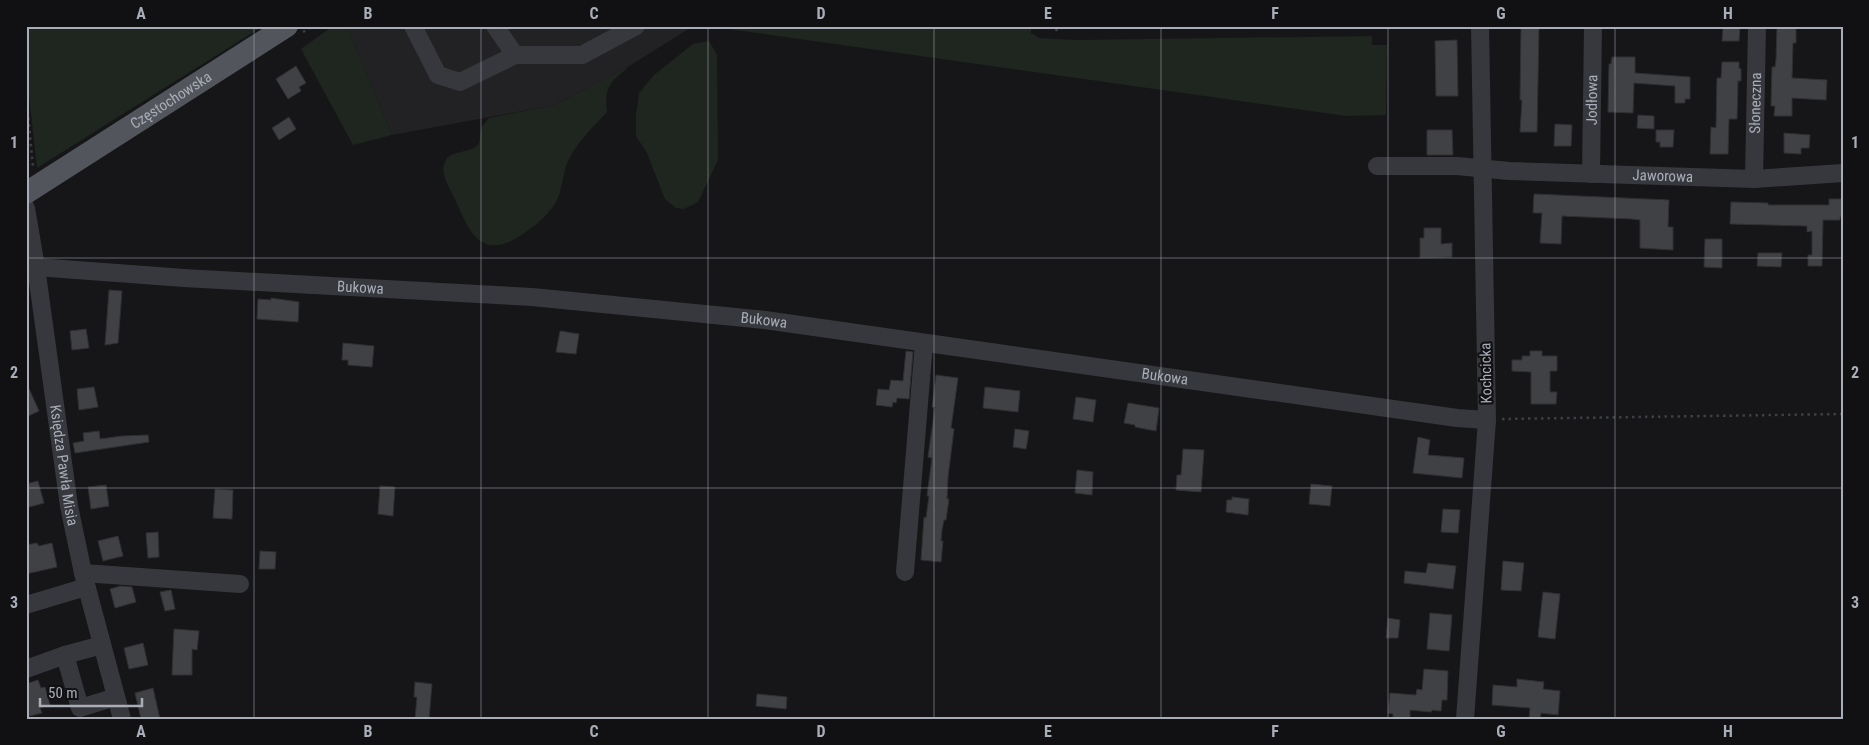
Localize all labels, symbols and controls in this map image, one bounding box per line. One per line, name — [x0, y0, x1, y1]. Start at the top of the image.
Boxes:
text: A — [136, 4, 146, 23]
text: B — [364, 4, 373, 23]
text: C — [589, 4, 599, 23]
text: D — [816, 4, 826, 23]
text: E — [1044, 4, 1052, 23]
text: F — [1271, 4, 1279, 23]
text: G — [1496, 4, 1506, 23]
text: H — [1723, 4, 1733, 23]
street label: Częstochowska — [127, 68, 215, 133]
street label: Słoneczna — [1746, 72, 1765, 134]
street label: Jodłowa — [1583, 75, 1601, 125]
text: 1 — [10, 133, 18, 152]
text: 1 — [1851, 133, 1859, 152]
street label: Jaworowa — [1632, 166, 1693, 186]
street label: Bukowa — [337, 277, 384, 298]
street label: Bukowa — [740, 309, 788, 332]
street label: Kochcicka — [1476, 342, 1496, 404]
text: 2 — [10, 363, 18, 382]
text: 2 — [1851, 363, 1859, 382]
street label: Bukowa — [1141, 364, 1189, 389]
street label: Księdza Pawła Misia — [46, 404, 82, 527]
text: 3 — [10, 593, 18, 612]
text: 3 — [1851, 593, 1859, 612]
scale bar — [40, 675, 142, 707]
text: 50 m — [48, 684, 78, 702]
text: A — [136, 722, 146, 741]
text: B — [364, 722, 373, 741]
text: C — [589, 722, 599, 741]
text: D — [816, 722, 826, 741]
text: E — [1044, 722, 1052, 741]
text: F — [1271, 722, 1279, 741]
text: G — [1496, 722, 1506, 741]
text: H — [1723, 722, 1733, 741]

